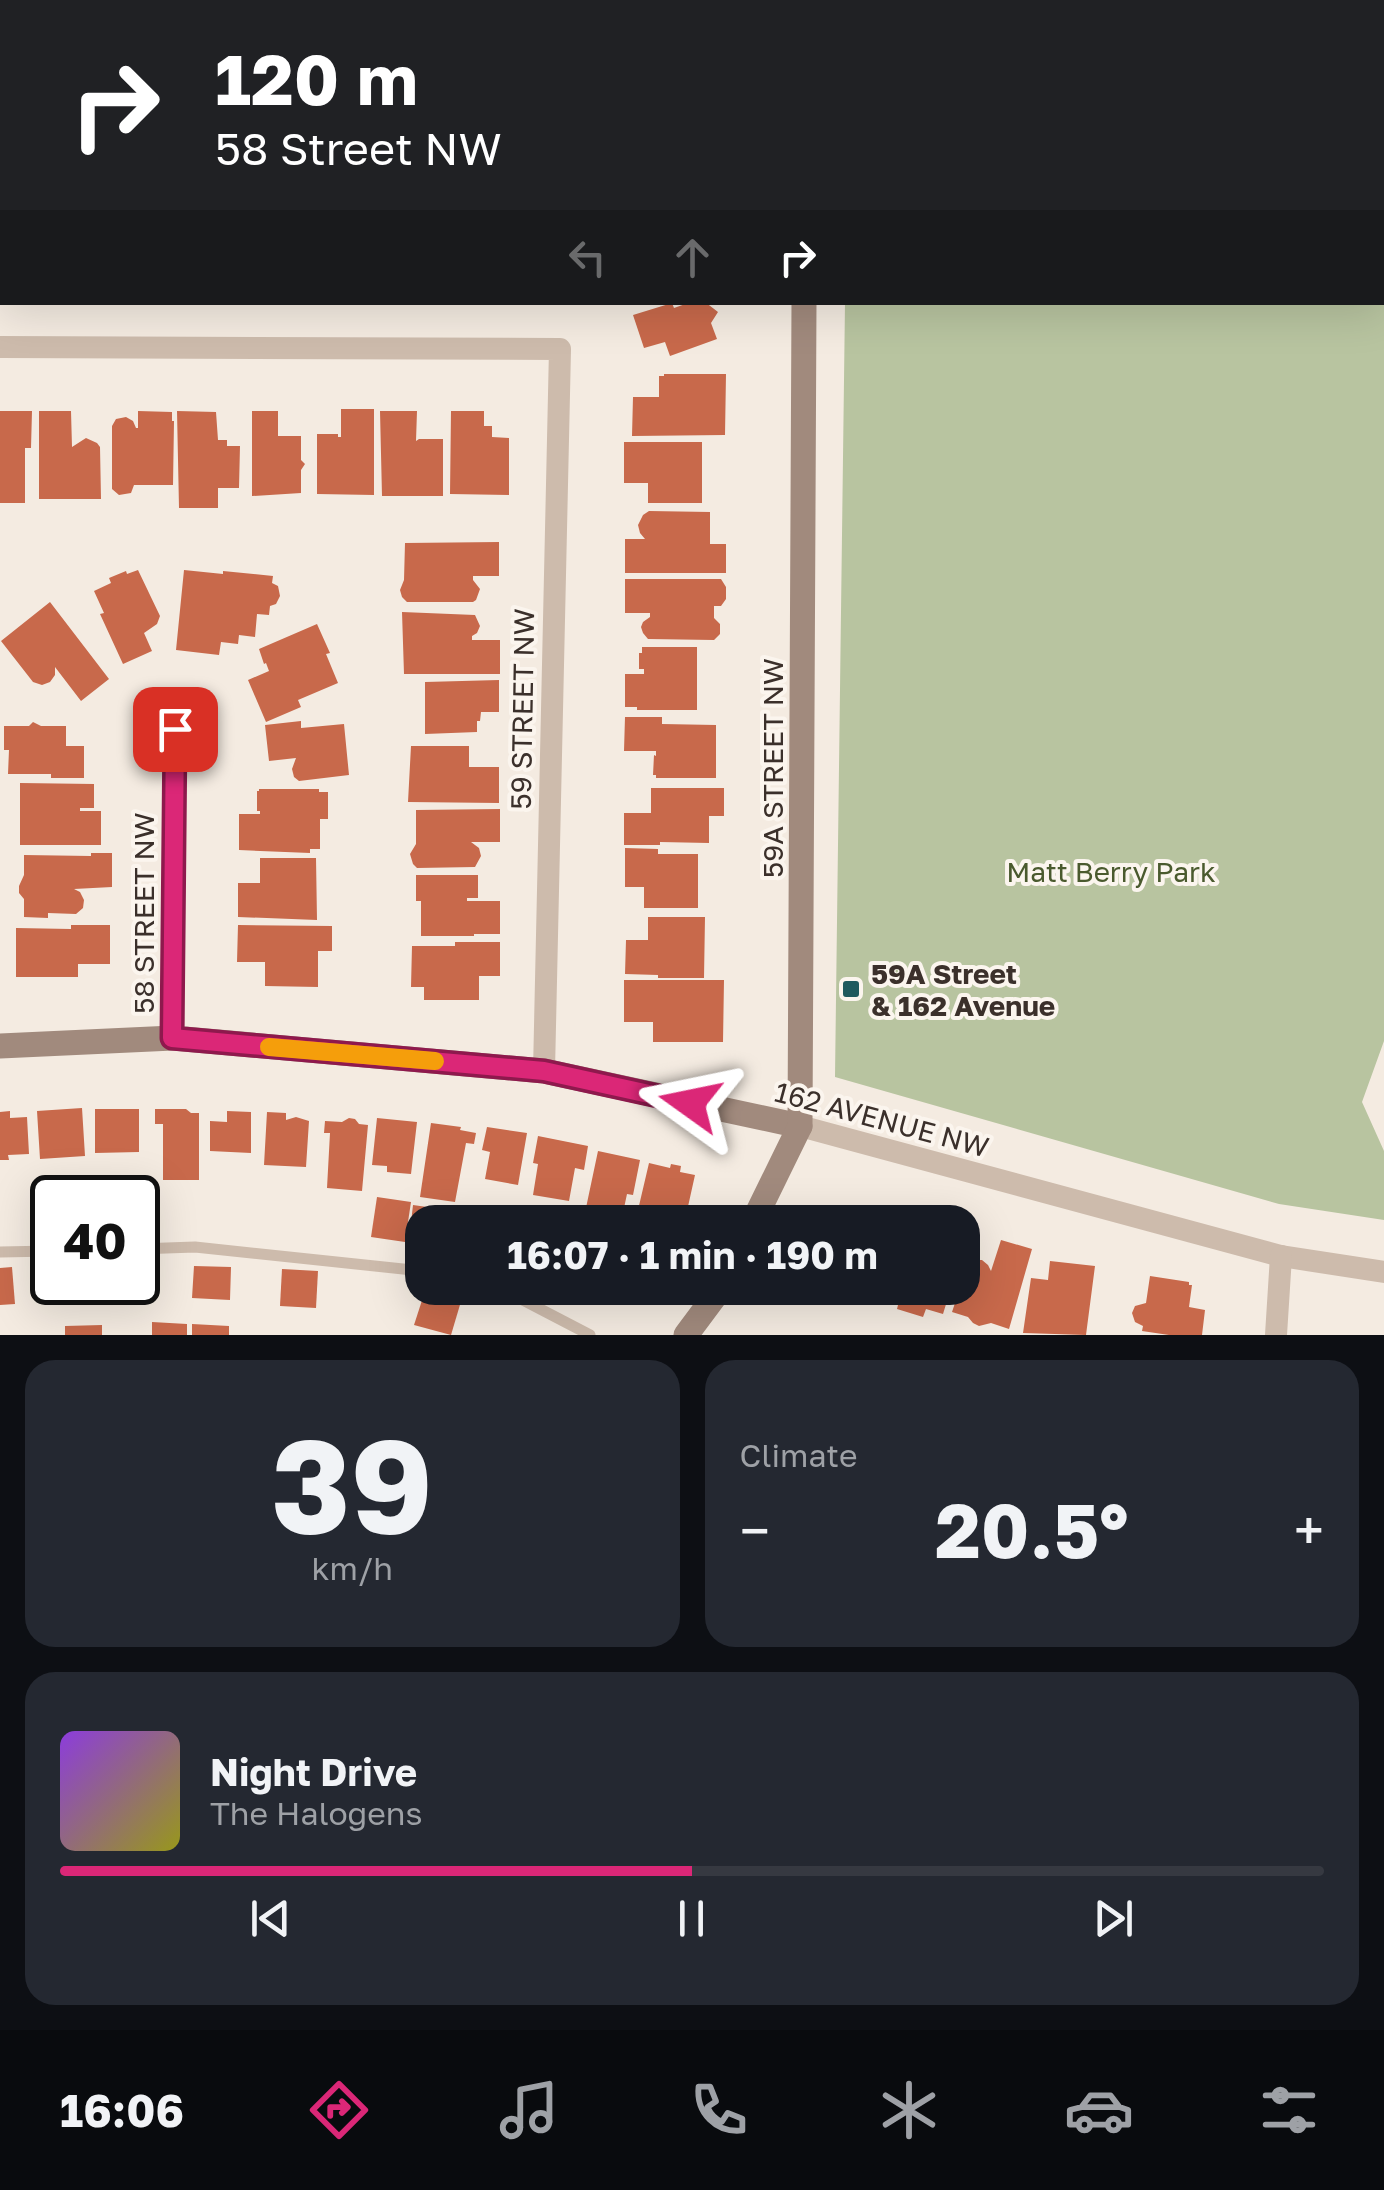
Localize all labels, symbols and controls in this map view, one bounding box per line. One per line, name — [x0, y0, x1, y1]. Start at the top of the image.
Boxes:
text: 120 m — [215, 36, 418, 120]
icon: right — [50, 40, 180, 170]
text: 58 Street NW — [215, 121, 502, 175]
icon: left — [560, 230, 615, 285]
icon: ahead — [665, 230, 720, 285]
icon: right — [770, 230, 825, 285]
street label: 59 STREET NW — [504, 608, 540, 810]
street label: 59A STREET NW — [756, 658, 789, 878]
pin — [133, 687, 218, 772]
icon: arrive — [148, 702, 203, 757]
street label: 58 STREET NW — [127, 812, 160, 1014]
park label: Matt Berry Park — [1006, 855, 1216, 888]
place label: 59A Street & 162 Avenue — [871, 957, 1055, 1022]
marker: 59A Street & 162 Avenue — [840, 978, 862, 1000]
position arrow — [638, 1051, 742, 1155]
street label: 162 AVENUE NW — [772, 1075, 993, 1163]
speed limit sign: 40 — [30, 1175, 160, 1305]
text: 16:07 · 1 min · 190 m — [507, 1232, 878, 1277]
text: 39 — [271, 1406, 433, 1562]
text: Climate — [740, 1436, 858, 1474]
text: 20.5° — [935, 1484, 1129, 1575]
text: − — [740, 1497, 770, 1563]
text: + — [1294, 1497, 1324, 1563]
text: km/h — [312, 1549, 393, 1587]
text: Night Drive — [210, 1749, 417, 1794]
text: The Halogens — [210, 1794, 422, 1832]
icon: previous — [243, 1891, 298, 1946]
icon: pause — [664, 1891, 719, 1946]
icon: next — [1086, 1891, 1141, 1946]
icon: directions — [304, 2075, 374, 2145]
icon: music — [494, 2075, 564, 2145]
icon: phone — [684, 2075, 754, 2145]
icon: climate — [874, 2075, 944, 2145]
icon: car — [1064, 2075, 1134, 2145]
icon: filters — [1254, 2075, 1324, 2145]
text: 16:06 — [60, 2083, 184, 2137]

